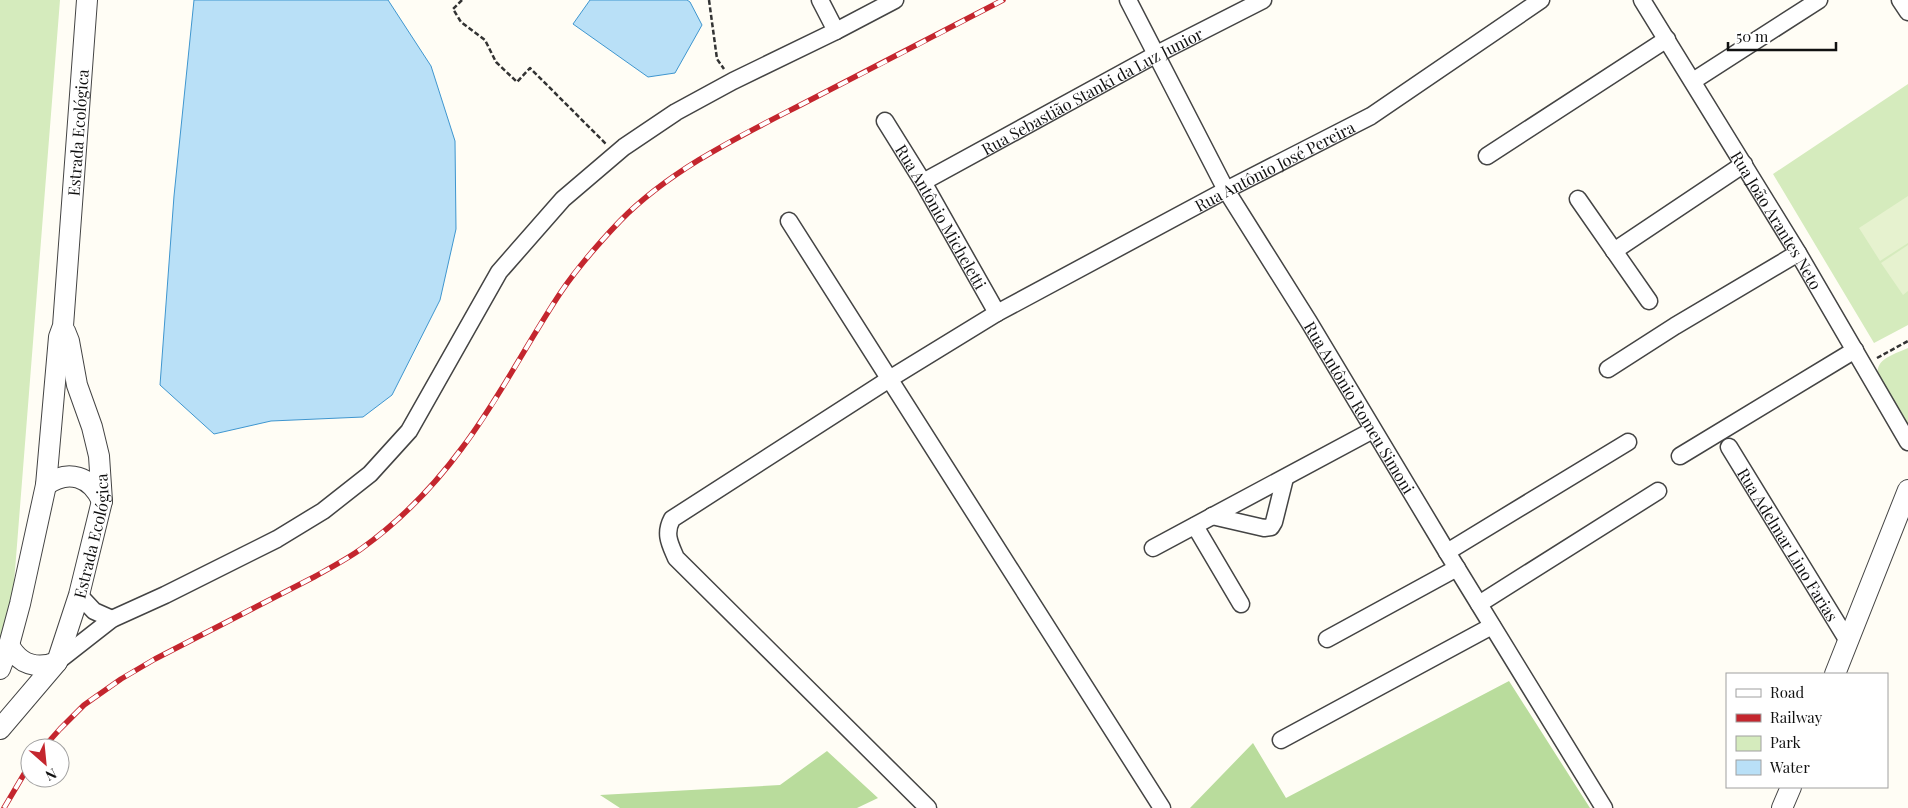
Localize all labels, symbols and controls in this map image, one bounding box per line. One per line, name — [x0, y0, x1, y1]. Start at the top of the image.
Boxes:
scale bar — [1728, 20, 1836, 52]
street label: Rua Sebastião Stanki da Luz Junior — [977, 22, 1206, 159]
text: 50 m — [1736, 26, 1769, 46]
street label: Estrada Ecológica — [62, 69, 92, 197]
street label: Rua Antônio José Pereira — [1191, 116, 1358, 215]
street label: Rua Antônio Micheletti — [891, 140, 992, 293]
street label: Rua João Arantes Neto — [1727, 147, 1827, 293]
street label: Rua Antônio Romeu Simoni — [1300, 317, 1420, 497]
street label: Rua Adelmar Lino Farias — [1734, 464, 1844, 625]
street label: Estrada Ecológica — [68, 473, 113, 600]
legend — [1726, 673, 1888, 788]
text: Road — [1770, 682, 1804, 702]
text: Railway — [1770, 707, 1823, 727]
text: Park — [1770, 732, 1802, 752]
north arrow — [20, 738, 70, 788]
text: Water — [1769, 757, 1810, 777]
text: N — [42, 764, 60, 786]

